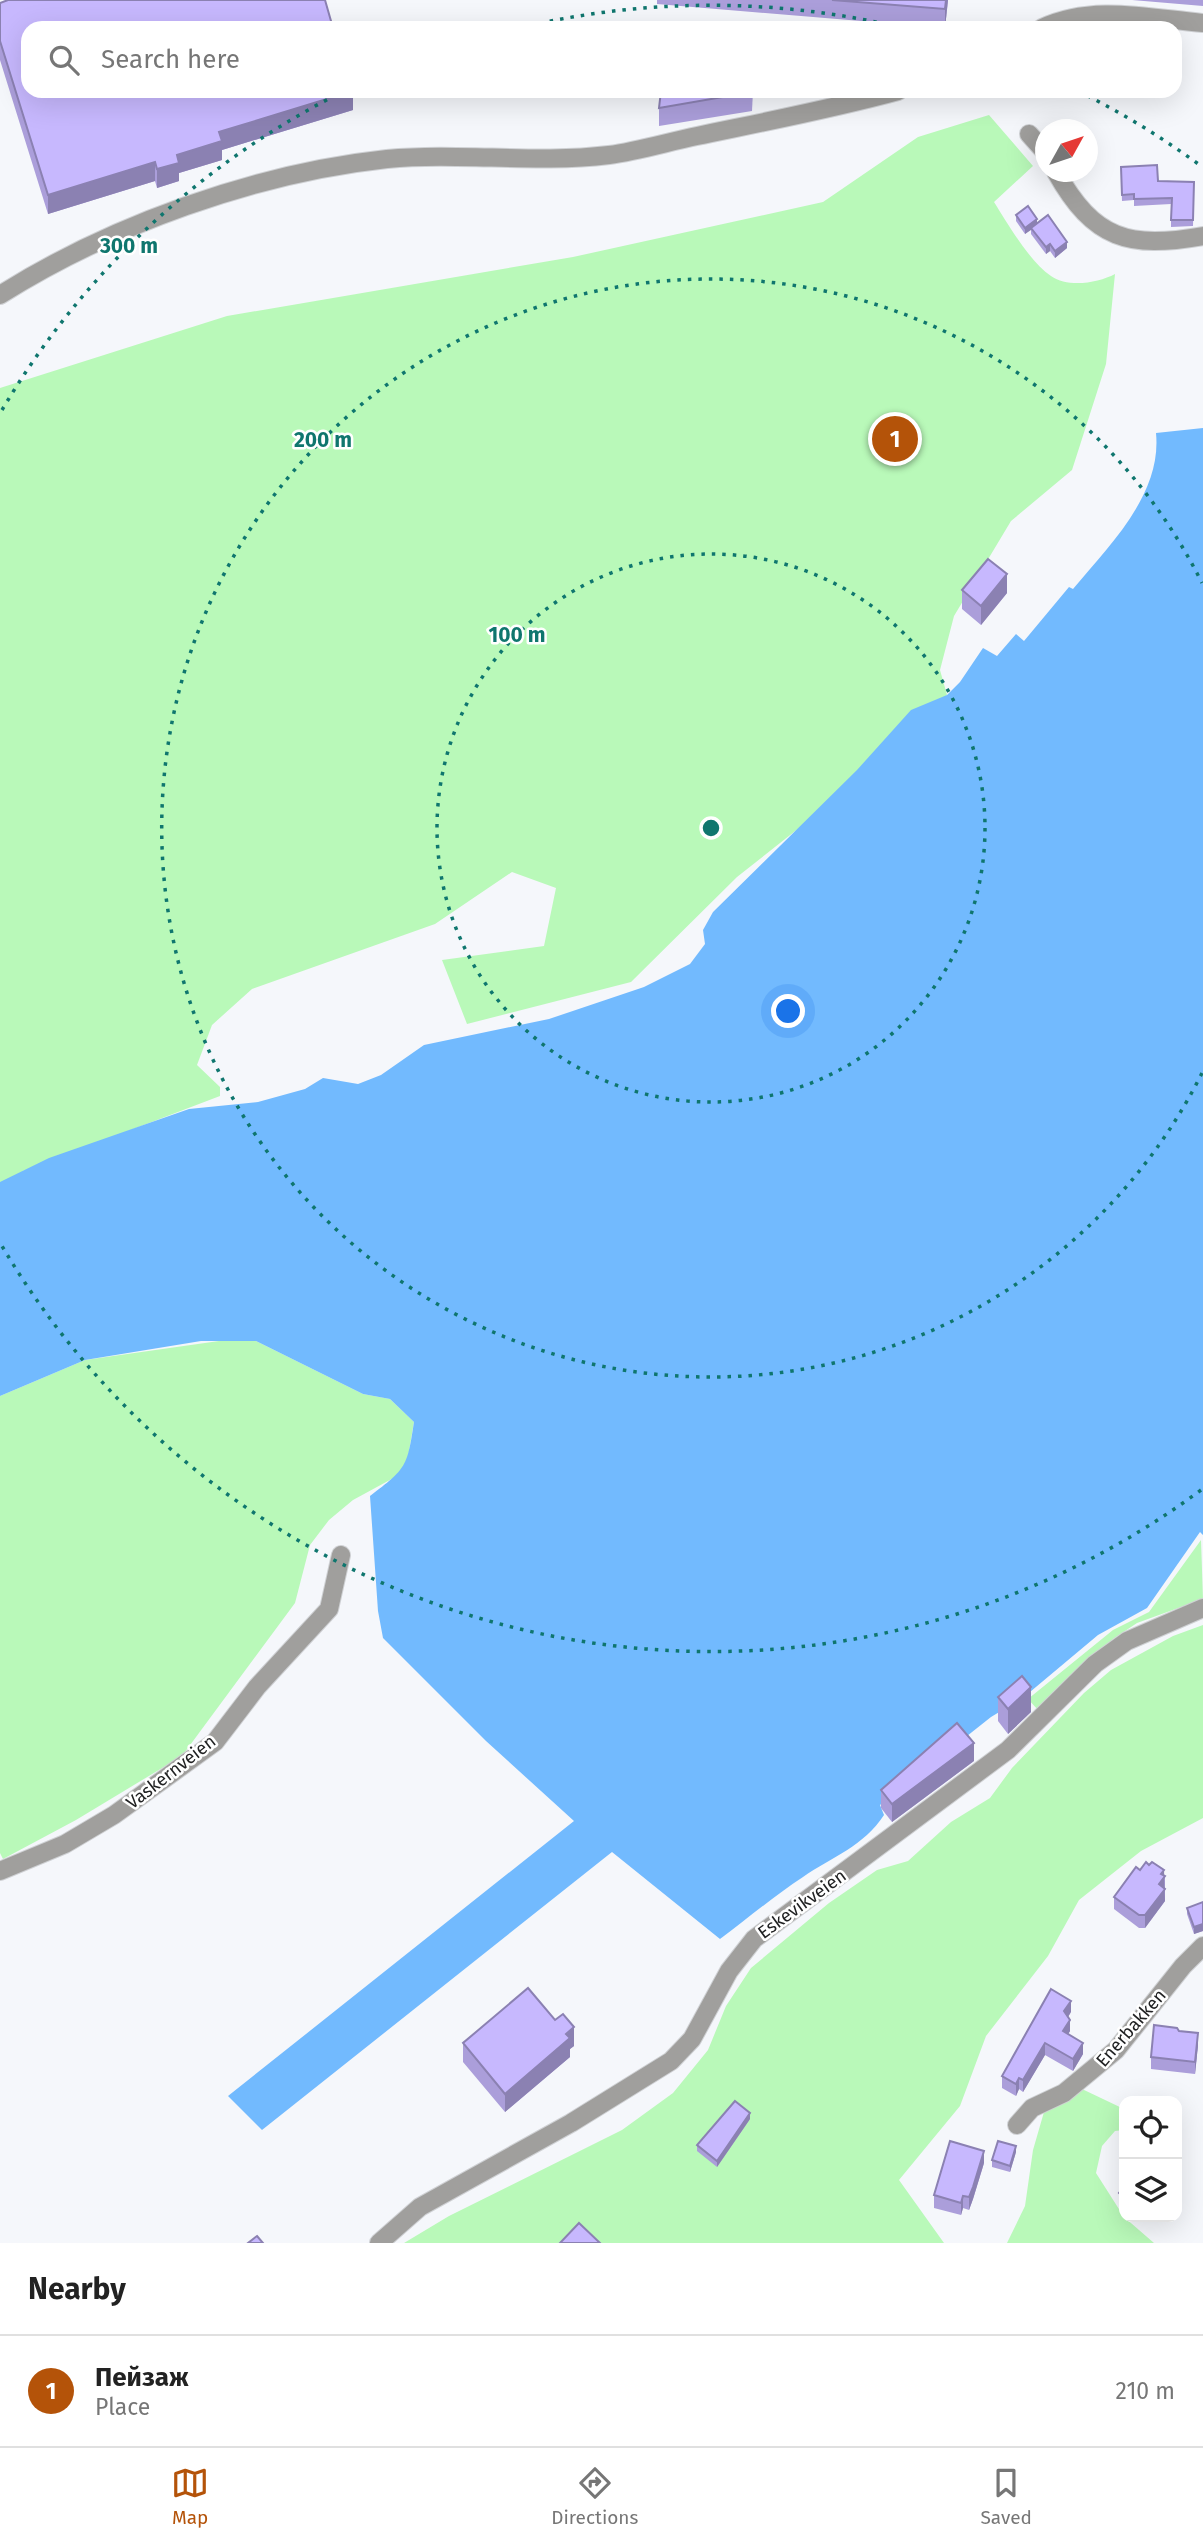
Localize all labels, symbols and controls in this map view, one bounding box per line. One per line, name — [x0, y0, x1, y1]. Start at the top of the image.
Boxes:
search box — [21, 21, 1182, 98]
icon: search — [45, 41, 83, 79]
text: Search here — [101, 44, 240, 75]
north arrow — [1035, 119, 1098, 182]
text: 300 m — [99, 233, 158, 259]
pin: 1 — [872, 413, 918, 465]
text: 200 m — [294, 427, 352, 453]
text: 100 m — [488, 622, 546, 648]
centre of rings — [699, 816, 723, 840]
your location — [771, 994, 805, 1028]
street label: Vaskernveien — [122, 1730, 220, 1814]
street label: Eskevikveien — [753, 1865, 851, 1943]
street label: Enerbakken — [1091, 1985, 1171, 2071]
map controls — [1119, 2096, 1182, 2222]
button: locate — [1119, 2096, 1182, 2159]
button: layers — [1119, 2159, 1182, 2222]
text: Nearby — [28, 2271, 126, 2307]
text: Пейзаж — [95, 2362, 189, 2393]
text: 1 — [46, 2377, 56, 2405]
text: 210 m — [1116, 2377, 1175, 2405]
text: Place — [95, 2393, 150, 2421]
tab: Map — [171, 2464, 209, 2529]
tab: Directions — [551, 2464, 638, 2529]
tab: Saved — [981, 2464, 1032, 2529]

